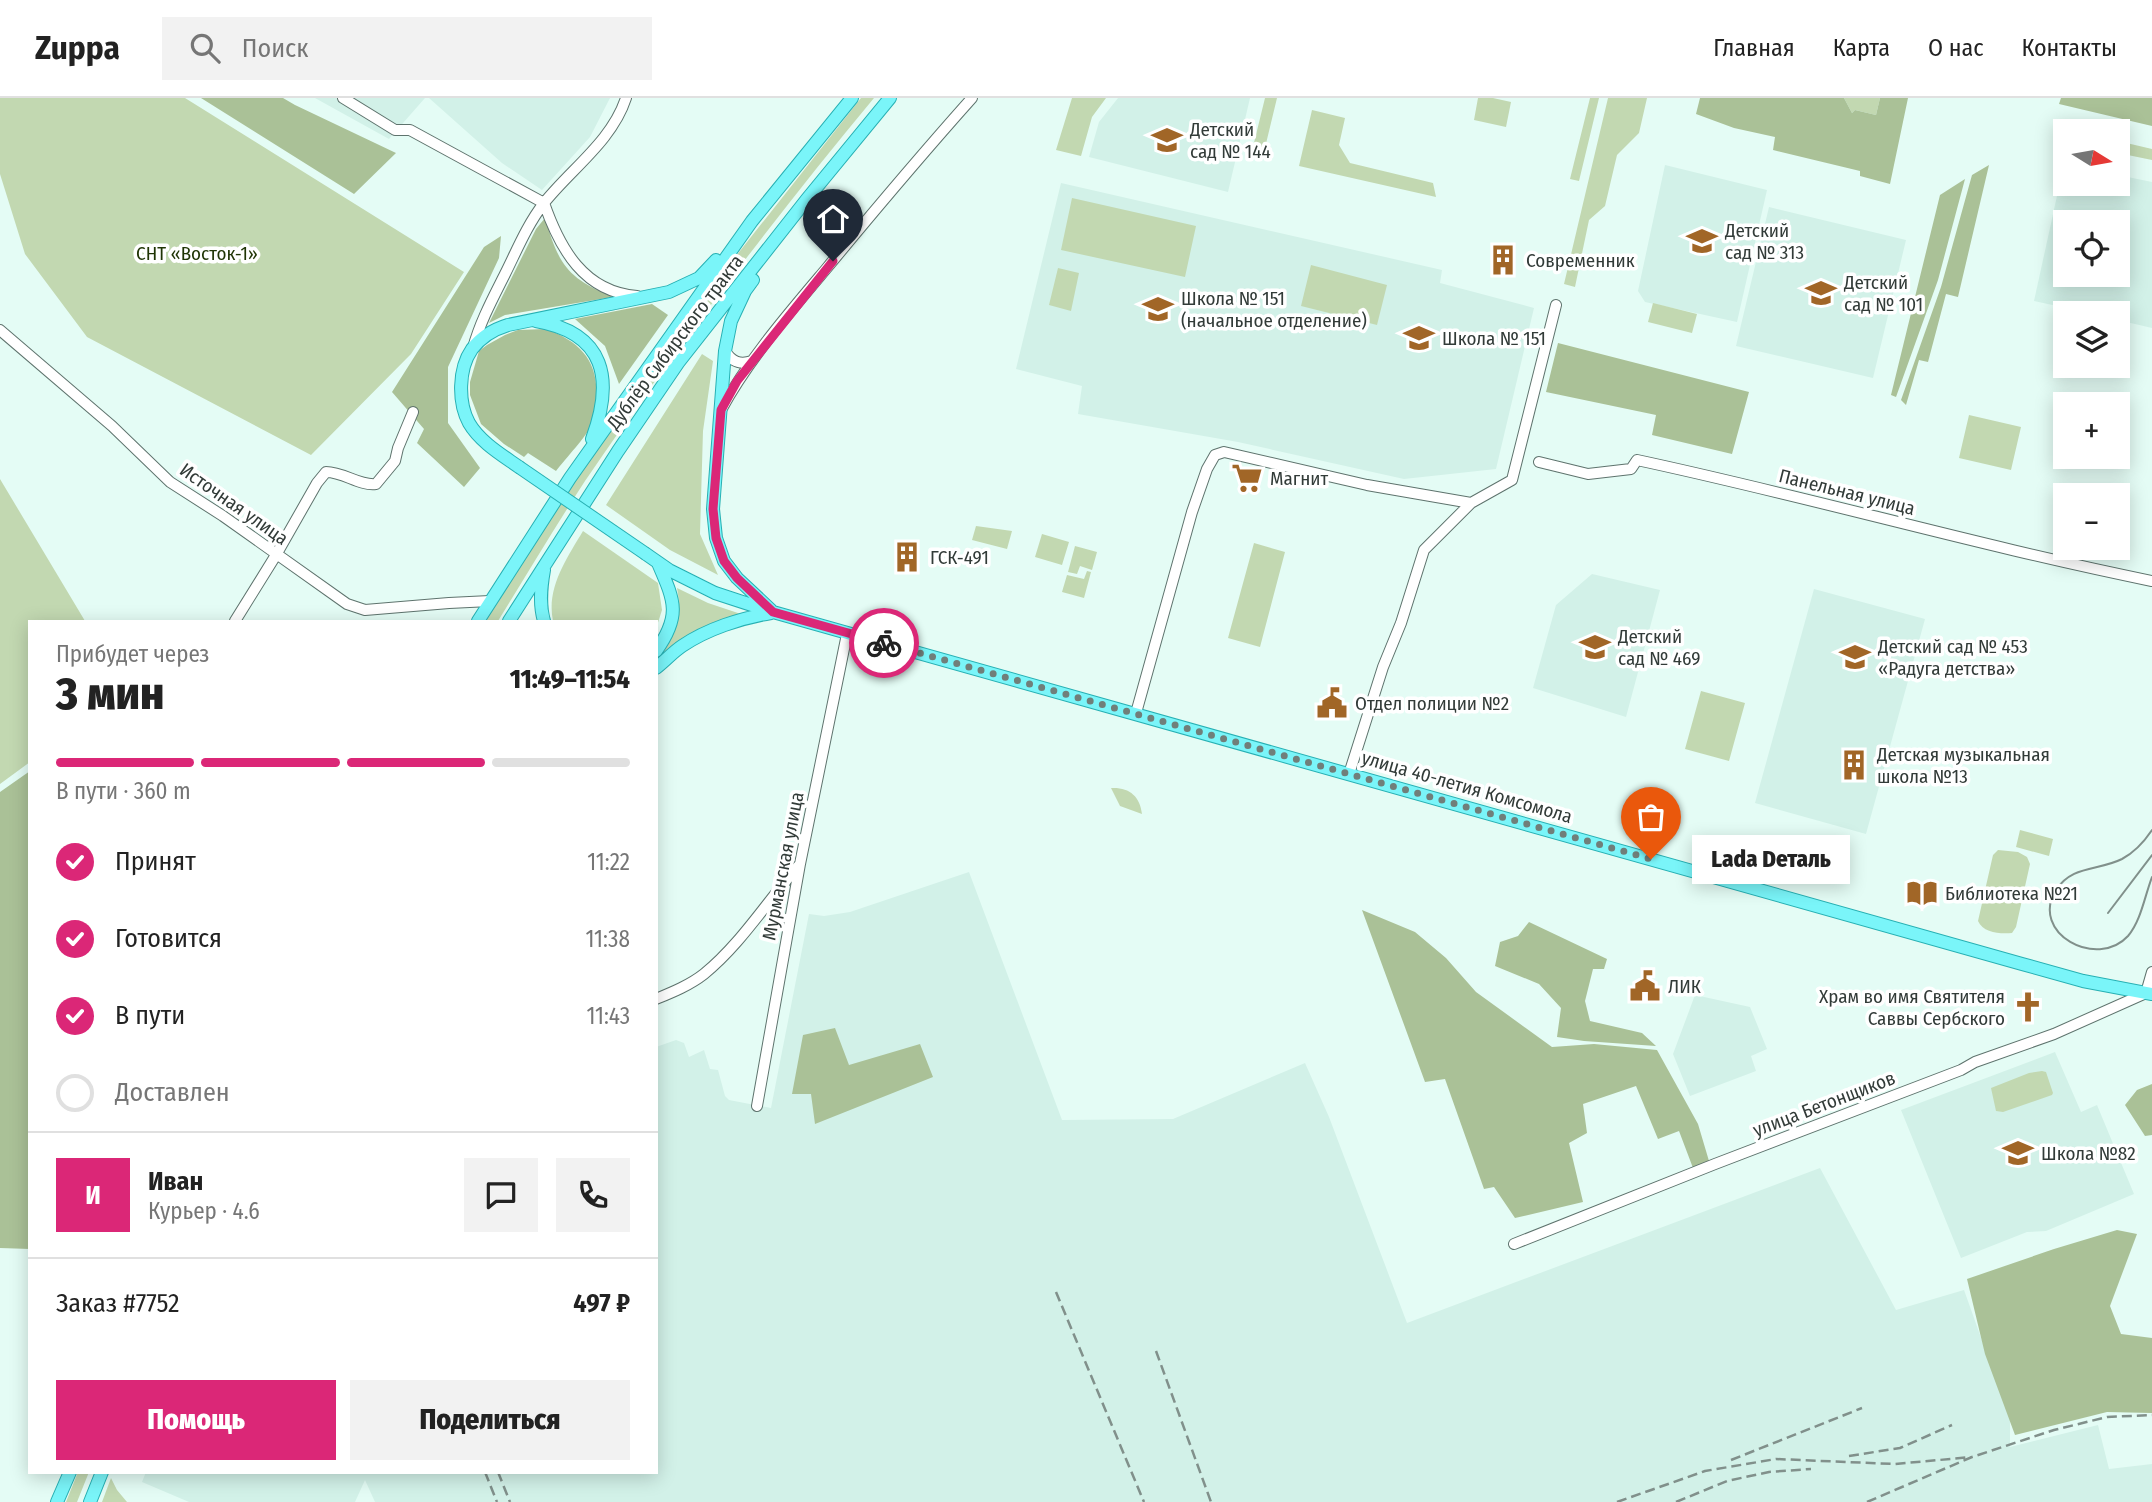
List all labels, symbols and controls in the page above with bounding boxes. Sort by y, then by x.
search box [162,17,652,80]
text: Zuppa [35,28,120,68]
icon: search [186,29,224,67]
text: Поиск [242,33,308,64]
text: Главная [1713,34,1795,62]
text: Карта [1833,34,1890,62]
text: О нас [1928,34,1983,62]
text: Контакты [2021,34,2117,62]
place label: Детский сад № 144 [1189,118,1271,163]
north arrow [2053,119,2130,196]
map controls [2053,119,2130,560]
school or university icon: Детский сад № 144 [1150,123,1184,157]
pin [803,189,863,261]
icon: home [814,200,852,238]
button: locate [2053,210,2130,287]
place label: Детский сад № 313 [1724,219,1804,264]
school or university icon: Детский сад № 313 [1685,224,1719,258]
park label: СНТ «Восток-1» [136,242,258,265]
building icon: Современник [1486,243,1520,277]
place label: Современник [1526,249,1635,272]
street label: Дублёр Сибирского тракта [601,250,748,435]
place label: Детский сад № 101 [1843,271,1923,316]
school or university icon: Детский сад № 101 [1804,276,1838,310]
place label: Школа № 151 (начальное отделение) [1181,287,1367,332]
school or university icon: Школа № 151 (начальное отделение) [1141,292,1175,326]
button: layers [2053,301,2130,378]
school or university icon: Школа № 151 [1402,321,1436,355]
place label: Школа № 151 [1442,327,1546,350]
button: + [2053,392,2130,469]
street label: Источная улица [175,458,293,550]
supermarket icon: Магнит [1230,461,1264,495]
street label: Панельная улица [1777,464,1917,520]
place label: Магнит [1270,467,1329,490]
button: − [2053,483,2130,560]
building icon: ГСК-491 [890,540,924,574]
place label: ГСК-491 [930,546,989,569]
courier [849,608,919,678]
icon: bike [865,624,903,662]
place label: Детский сад № 469 [1617,625,1700,670]
school or university icon: Детский сад № 469 [1578,630,1612,664]
place label: Детский сад № 453 «Радуга детства» [1877,635,2028,680]
text: Прибудет через [56,640,209,668]
school or university icon: Детский сад № 453 «Радуга детства» [1838,640,1872,674]
text: 11:49–11:54 [510,664,630,695]
text: 3 мин [56,666,164,721]
public building icon: Отдел полиции №2 [1315,686,1349,720]
place label: Отдел полиции №2 [1355,692,1509,715]
place label: Детская музыкальная школа №13 [1876,743,2050,788]
street label: улица 40-летия Комсомола [1359,746,1575,828]
building icon: Детская музыкальная школа №13 [1837,748,1871,782]
text: В пути · 360 m [56,777,191,805]
pin [1621,787,1681,859]
street label: Мурманская улица [757,790,809,942]
icon: bag [1632,798,1670,836]
callout: Lada Dеталь [1693,834,1851,884]
icon: check [56,843,94,881]
text: Lada Dеталь [1711,845,1831,873]
text: Принят [115,846,196,877]
text: 11:22 [587,848,630,876]
library icon: Библиотека №21 [1905,876,1939,910]
place label: Библиотека №21 [1945,882,2078,905]
icon: check [56,920,94,958]
text: Готовится [115,923,222,954]
text: 11:38 [585,925,630,953]
public building icon: ЛИК [1628,969,1662,1003]
place label: ЛИК [1668,975,1701,998]
place label: Храм во имя Святителя Саввы Сербского [1819,985,2005,1030]
church icon: Храм во имя Святителя Саввы Сербского [2011,990,2045,1024]
icon: check [56,997,94,1035]
text: В пути [115,1000,185,1031]
text: 11:43 [586,1002,630,1030]
street label: улица Бетонщиков [1750,1066,1898,1142]
text: Доставлен [115,1077,230,1108]
school or university icon: Школа №82 [2001,1136,2035,1170]
place label: Школа №82 [2041,1142,2136,1165]
button: chat [464,1158,538,1232]
button: phone [556,1158,630,1232]
text: Иван [148,1166,203,1197]
text: И [85,1180,101,1211]
text: Курьер · 4.6 [148,1197,260,1225]
text: Заказ #7752 [56,1288,180,1319]
text: 497 ₽ [573,1288,630,1319]
button: Помощь [56,1380,336,1460]
button: Поделиться [350,1380,630,1460]

